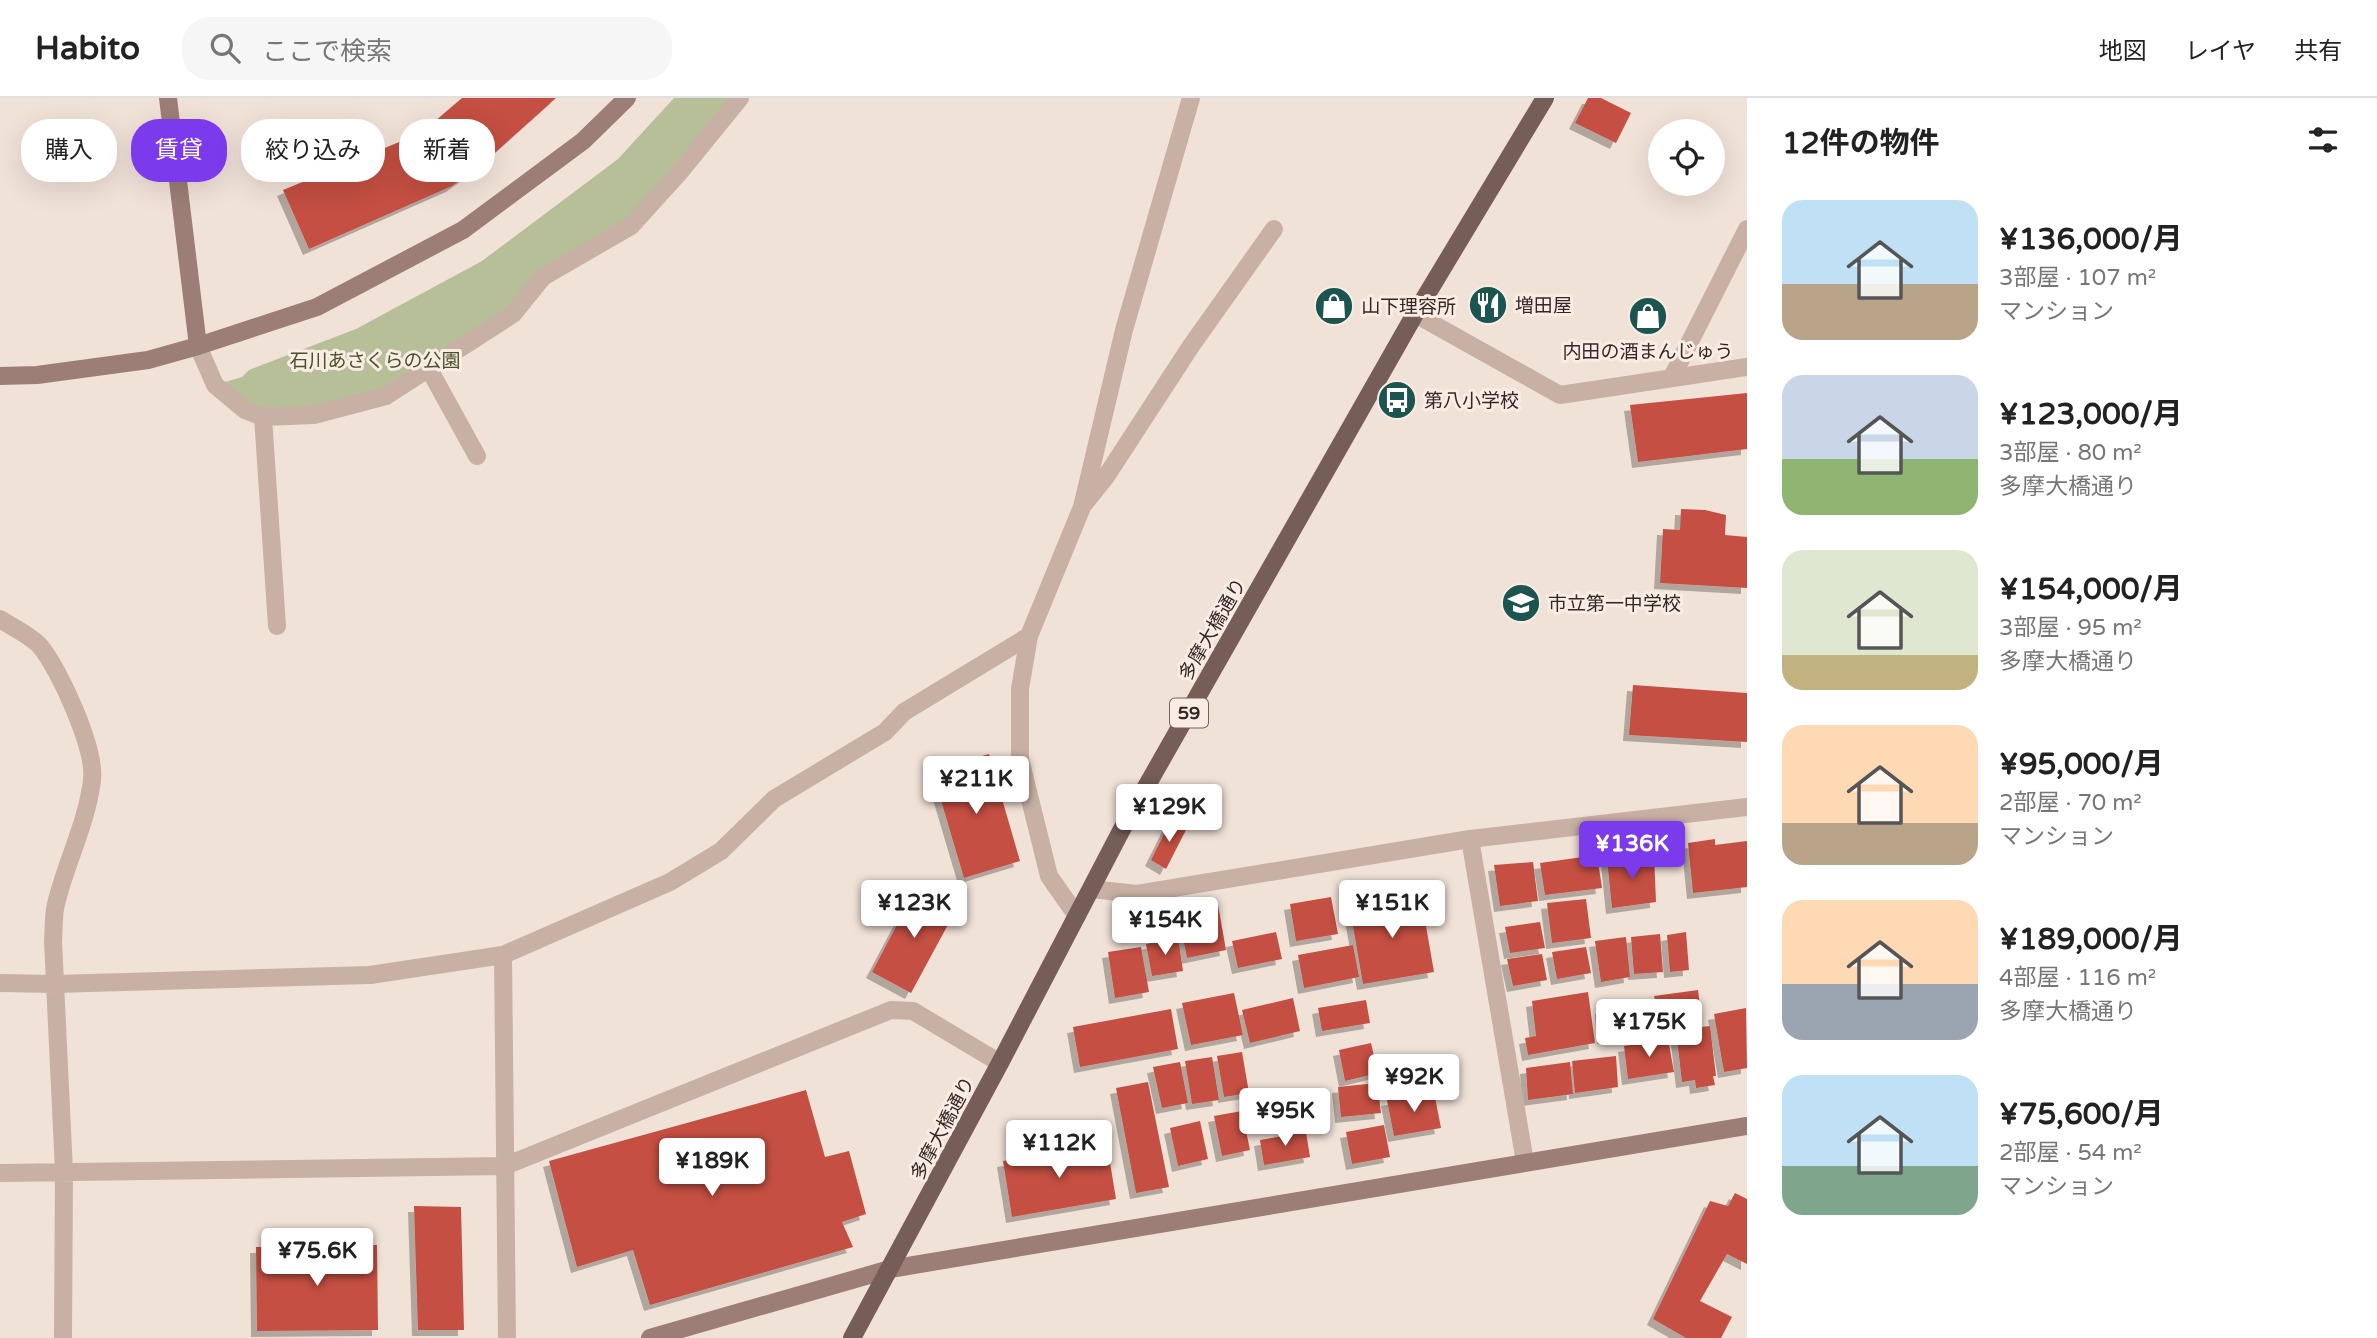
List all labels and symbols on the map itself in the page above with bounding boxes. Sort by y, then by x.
restaurant icon: 増田屋 [1467,284,1509,326]
shop icon: 山下理容所 [1313,285,1355,327]
place label: 増田屋 [1515,295,1572,317]
shop icon: 内田の酒まんじゅう [1627,295,1669,337]
place label: 山下理容所 [1361,296,1456,318]
place label: 内田の酒まんじゅう [1562,341,1734,363]
park label: 石川あさくらの公園 [289,350,461,372]
bus stop icon: 第八小学校 [1376,379,1418,421]
place label: 第八小学校 [1424,390,1519,412]
street label: 多摩大橋通り [1175,575,1251,684]
school or university icon: 市立第一中学校 [1500,582,1542,624]
place label: 市立第一中学校 [1548,593,1681,615]
road number: 59 [1170,698,1208,728]
pin: ¥211K [927,756,1025,816]
pin: ¥129K [1120,784,1218,844]
pin: ¥136K [1583,822,1681,881]
pin: ¥123K [865,880,963,940]
pin: ¥151K [1343,880,1441,940]
pin: ¥154K [1116,898,1214,957]
pin: ¥175K [1600,1000,1698,1059]
pin: ¥92K [1373,1054,1455,1114]
street label: 多摩大橋通り [906,1073,979,1184]
pin: ¥95K [1244,1088,1326,1148]
pin: ¥112K [1010,1121,1108,1180]
pin: ¥189K [663,1138,761,1198]
pin: ¥75.6K [260,1228,374,1288]

